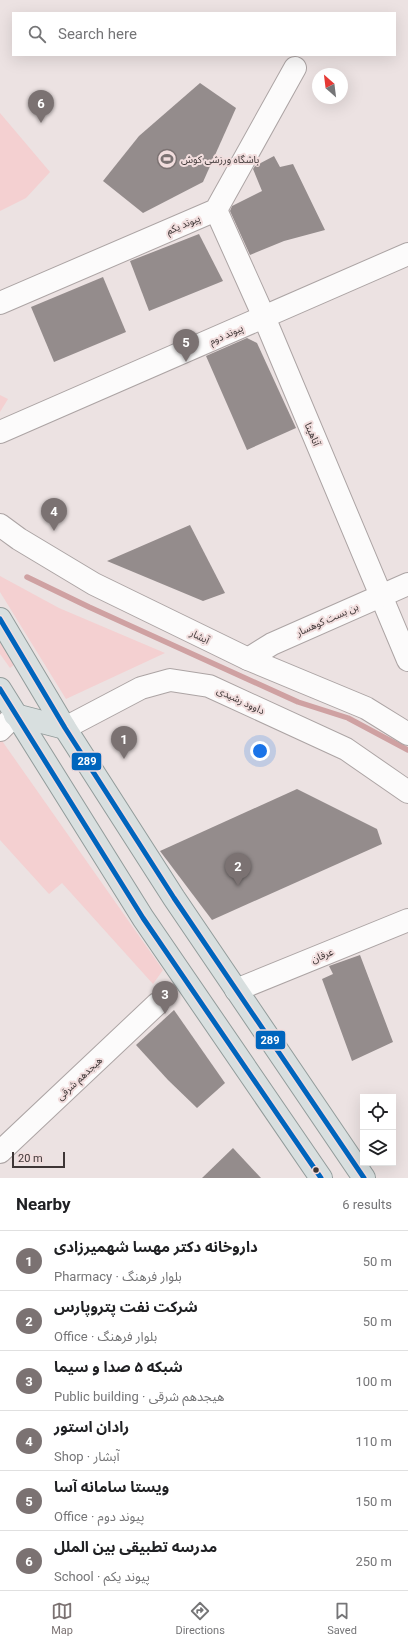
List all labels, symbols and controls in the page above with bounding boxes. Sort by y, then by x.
search box [12,12,396,56]
icon: search [26,23,48,45]
text: Search here [58,25,137,43]
north arrow [312,68,348,104]
pin: 6 [28,90,54,123]
sports icon: باشگاه ورزشی کوش [156,148,178,170]
place label: باشگاه ورزشی کوش [181,154,259,166]
street label: پیوند یکم [165,212,203,238]
street label: پیوند دوم [208,322,246,350]
pin: 5 [173,329,199,362]
street label: آناهیتا [303,421,323,448]
pin: 4 [41,498,67,531]
street label: بن بست کوهسار [294,601,361,639]
street label: آبشار [187,627,212,647]
street label: داوود رشیدی [215,685,267,717]
pin: 1 [111,726,137,759]
your location [250,741,270,761]
line badge: 289 [71,752,102,771]
text: 289 [78,755,96,768]
pin: 2 [225,853,251,886]
street label: عرفان [310,946,335,966]
pin: 3 [152,981,178,1014]
line badge: 289 [255,1030,286,1050]
text: 289 [261,1034,279,1047]
street label: هیجدهم شرقی [54,1054,106,1104]
map controls [360,1094,396,1166]
button: locate [360,1094,396,1130]
button: layers [360,1130,396,1166]
scale bar [12,1150,65,1169]
text: 20 m [18,1152,43,1165]
unlabelled marker [311,1165,321,1175]
text: Nearby [16,1194,71,1214]
text: 6 results [342,1197,392,1212]
text: داروخانه دکتر مهسا شهمیرزادی [54,1238,258,1256]
text: 1 [25,1254,33,1269]
text: 50 m [363,1254,392,1269]
text: Pharmacy · بلوار فرهنگ [54,1269,182,1284]
text: شرکت نفت پتروپارس [54,1298,198,1316]
text: 2 [25,1314,33,1329]
text: 50 m [363,1314,392,1329]
text: Office · بلوار فرهنگ [54,1329,157,1344]
text: شبکه ۵ صدا و سیما [54,1358,183,1376]
text: 3 [25,1374,33,1389]
text: 100 m [355,1374,392,1389]
text: Public building · هیجدهم شرقی [54,1389,224,1404]
text: رادان استور [54,1418,129,1436]
text: 4 [25,1434,33,1449]
text: 110 m [355,1434,392,1449]
text: Shop · آبشار [54,1449,120,1464]
text: ویستا سامانه آسا [54,1478,169,1496]
text: 5 [25,1494,33,1509]
text: 150 m [355,1494,392,1509]
text: Office · پیوند دوم [54,1509,144,1524]
text: مدرسه تطبیقی بین الملل [54,1538,217,1556]
text: 6 [25,1554,33,1569]
text: 250 m [355,1554,392,1569]
text: School · پیوند یکم [54,1569,150,1584]
tab: Map [51,1600,73,1637]
tab: Directions [175,1600,225,1637]
tab: Saved [327,1600,357,1637]

